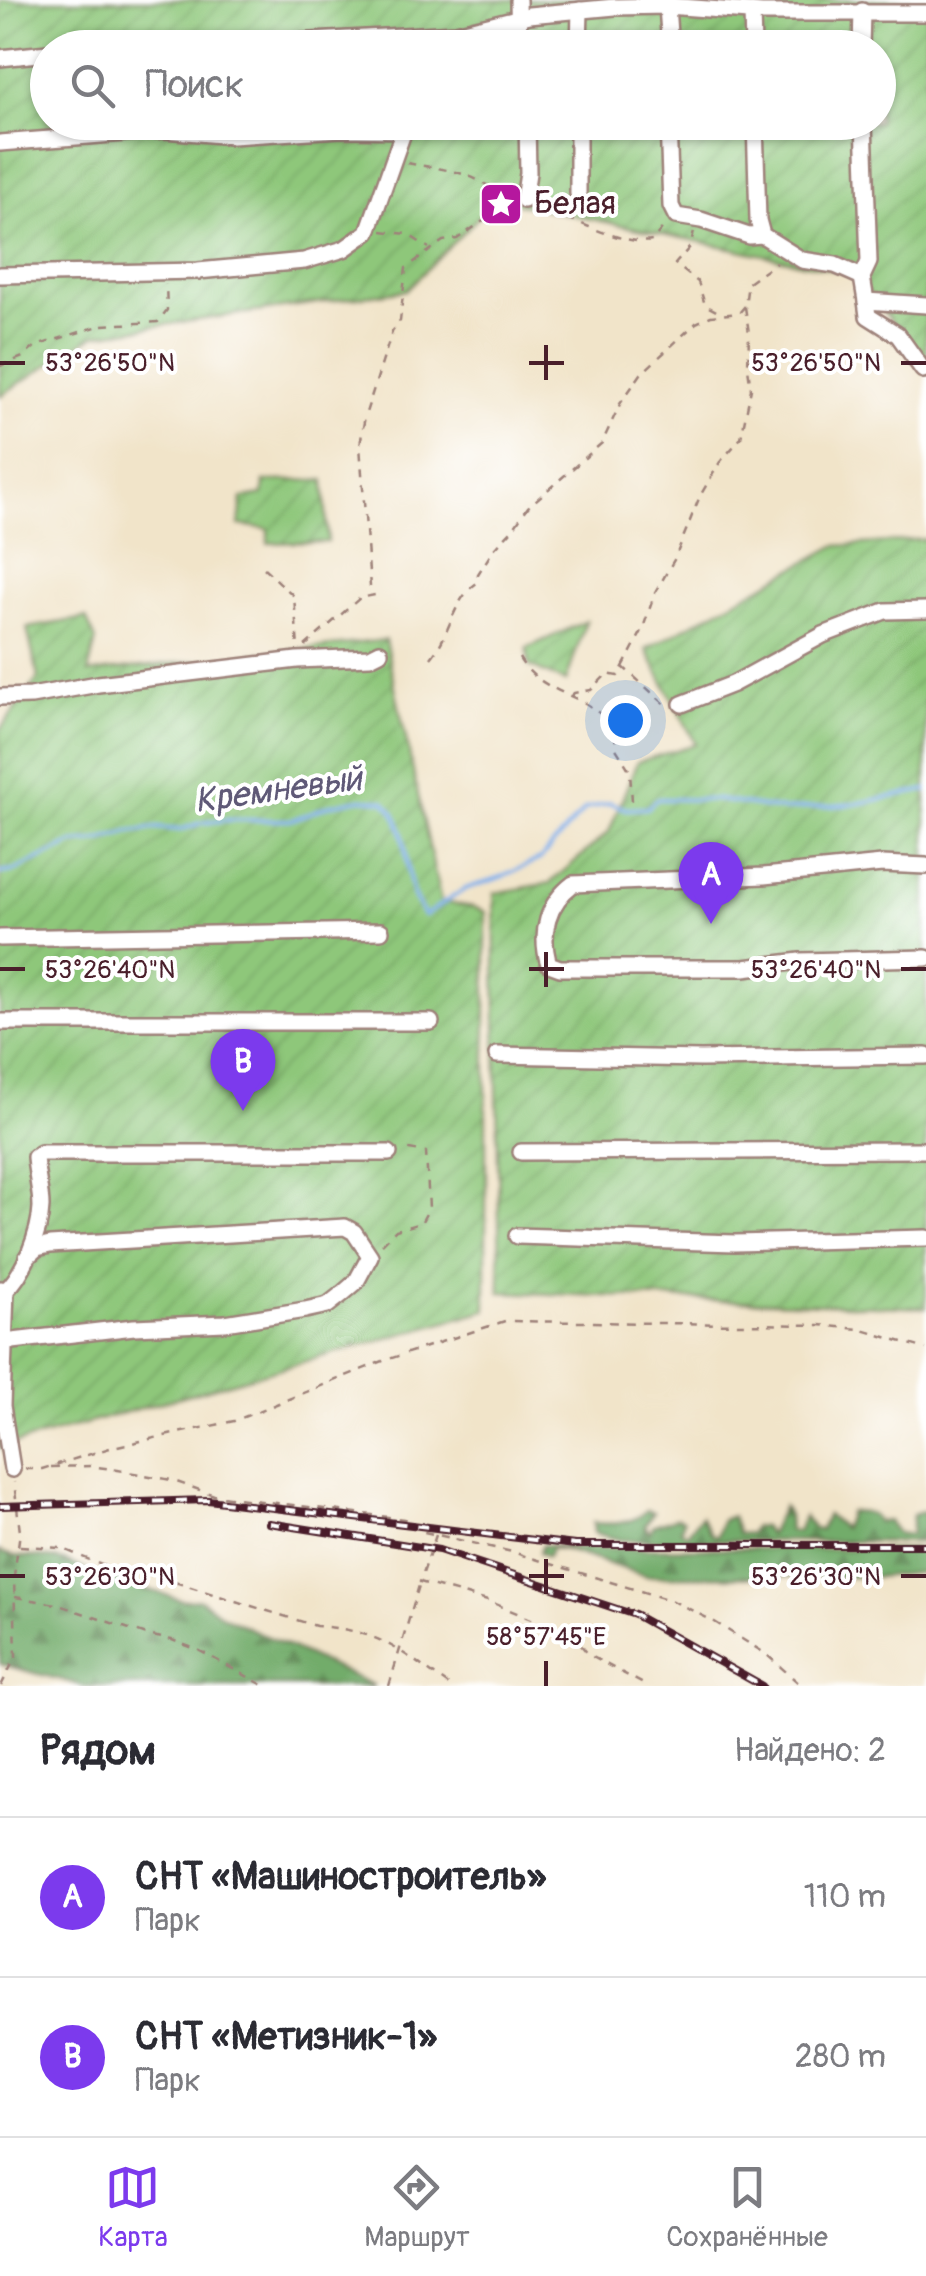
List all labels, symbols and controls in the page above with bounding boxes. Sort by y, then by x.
search box [30,30,896,140]
icon: search [65,58,120,113]
text: Поиск [145,61,244,109]
place icon: Белая [478,181,524,227]
place label: Белая [534,184,616,224]
text: 53°26'50"N [45,348,175,379]
text: 53°26'50"N [751,348,881,379]
your location [600,695,651,746]
water label: Кремневый [192,756,368,823]
pin: A [678,842,744,924]
text: 53°26'40"N [45,955,175,986]
text: 53°26'40"N [751,955,881,986]
pin: B [210,1028,276,1111]
text: 53°26'30"N [45,1562,175,1593]
text: 53°26'30"N [751,1562,881,1593]
text: 58°57'45"E [486,1622,606,1653]
text: Рядом [40,1725,156,1777]
text: Найдено: 2 [734,1731,886,1771]
text: СНТ «Машиностроитель» [135,1853,546,1901]
text: A [62,1877,83,1917]
text: 110 m [804,1877,886,1917]
text: Парк [135,1901,201,1941]
text: СНТ «Метизник-1» [135,2013,437,2061]
text: B [63,2037,82,2077]
text: 280 m [795,2037,886,2077]
text: Парк [135,2061,201,2101]
tab: Карта [98,2160,168,2255]
tab: Маршрут [364,2160,470,2255]
tab: Сохранённые [666,2160,828,2255]

